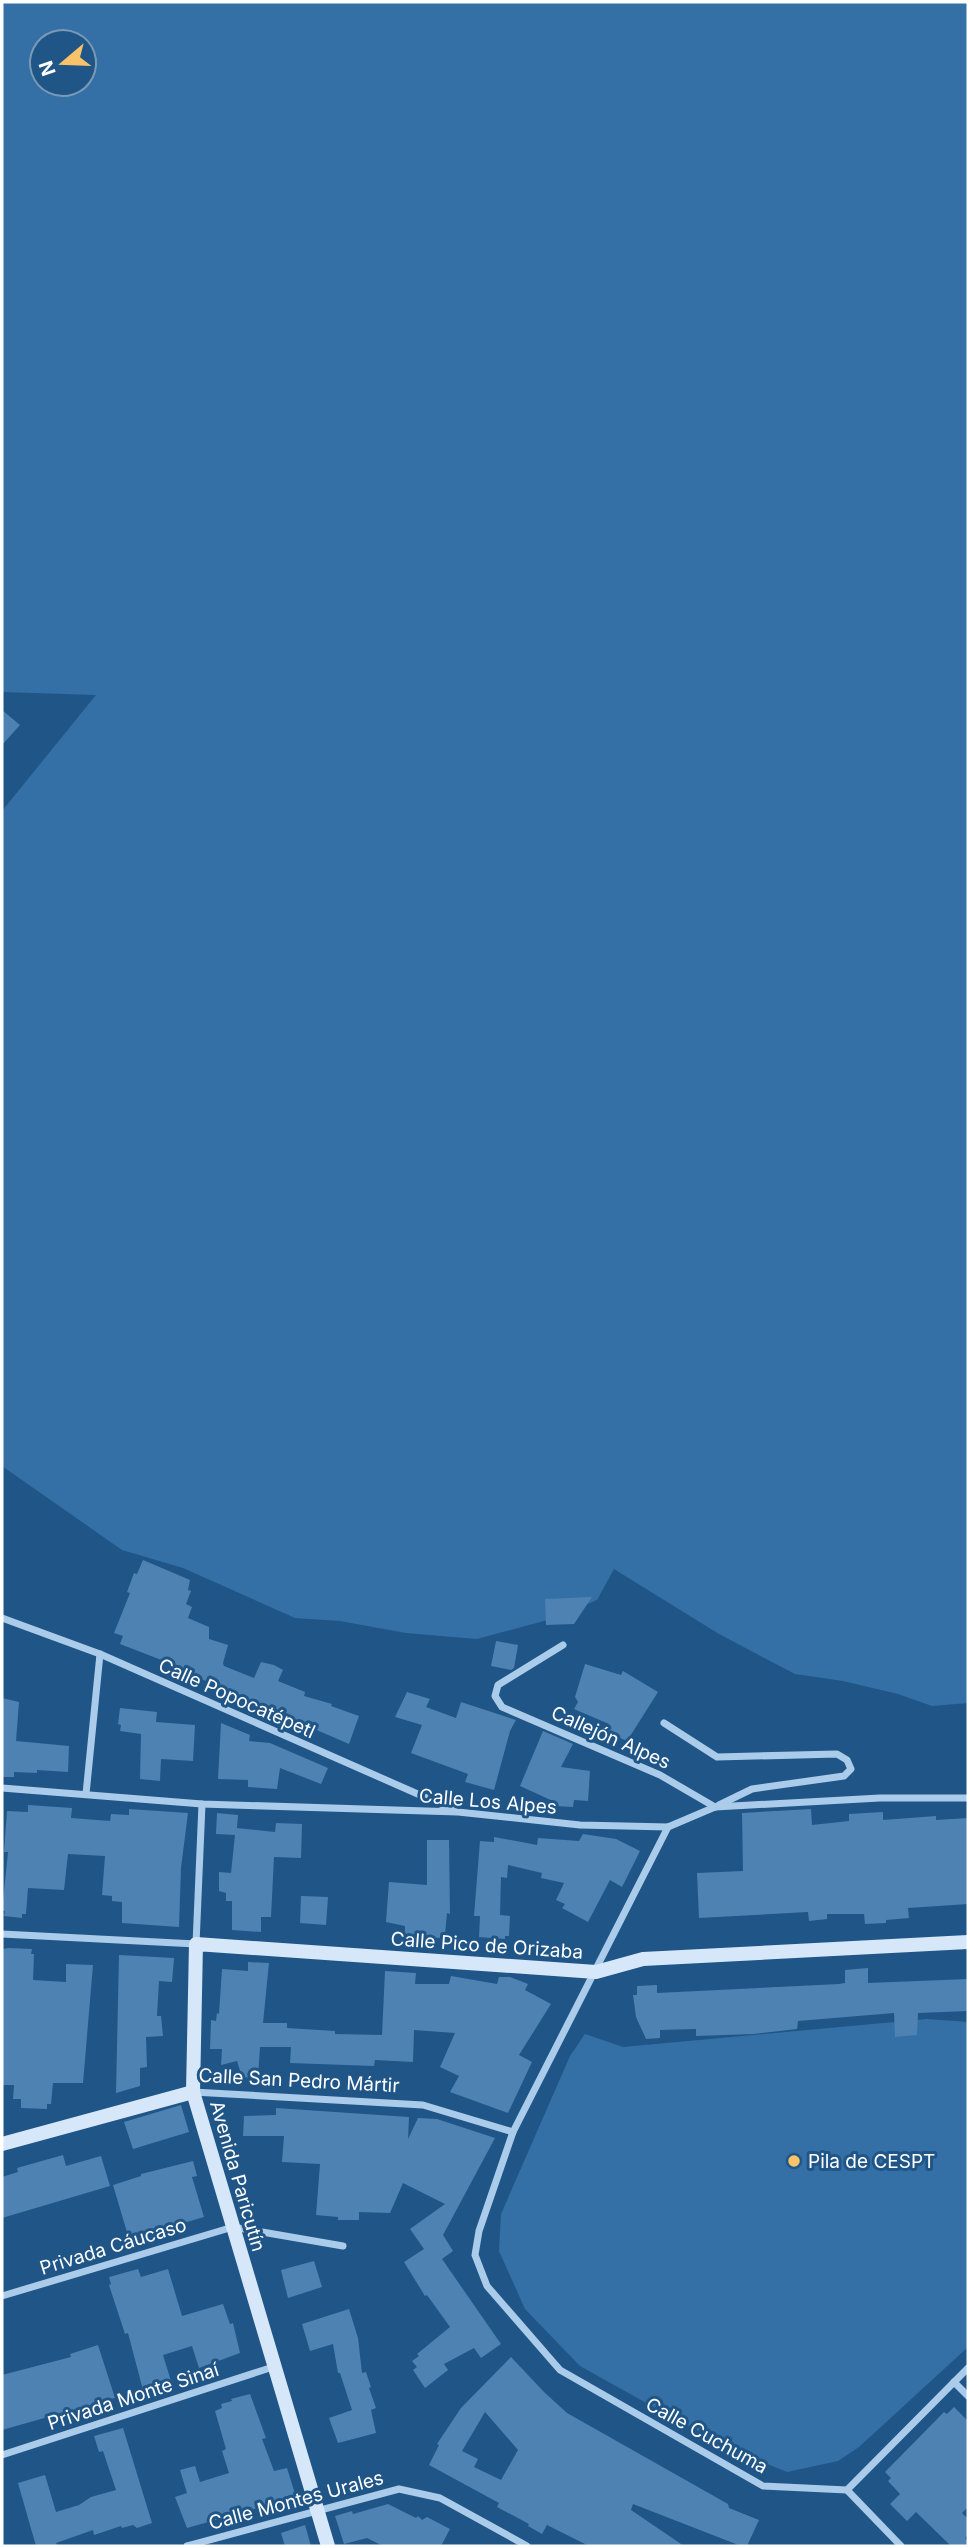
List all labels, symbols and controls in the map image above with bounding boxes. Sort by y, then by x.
north arrow [28,28,98,98]
text: N [34,58,61,79]
street label: Calle Popocatépetl [155,1654,319,1743]
street label: Callejón Alpes [548,1701,674,1774]
street label: Calle Los Alpes [418,1784,558,1819]
street label: Calle Pico de Orizaba [390,1927,584,1964]
street label: Calle San Pedro Mártir [198,2064,400,2097]
street label: Avenida Paricutín [205,2098,270,2254]
place label: Pila de CESPT [808,2150,935,2173]
marker: Pila de CESPT [786,2153,802,2169]
street label: Privada Cáucaso [37,2213,189,2280]
street label: Privada Monte Sinaí [45,2358,222,2435]
street label: Calle Cuchuma [642,2392,772,2478]
street label: Calle Montes Urales [206,2466,386,2535]

